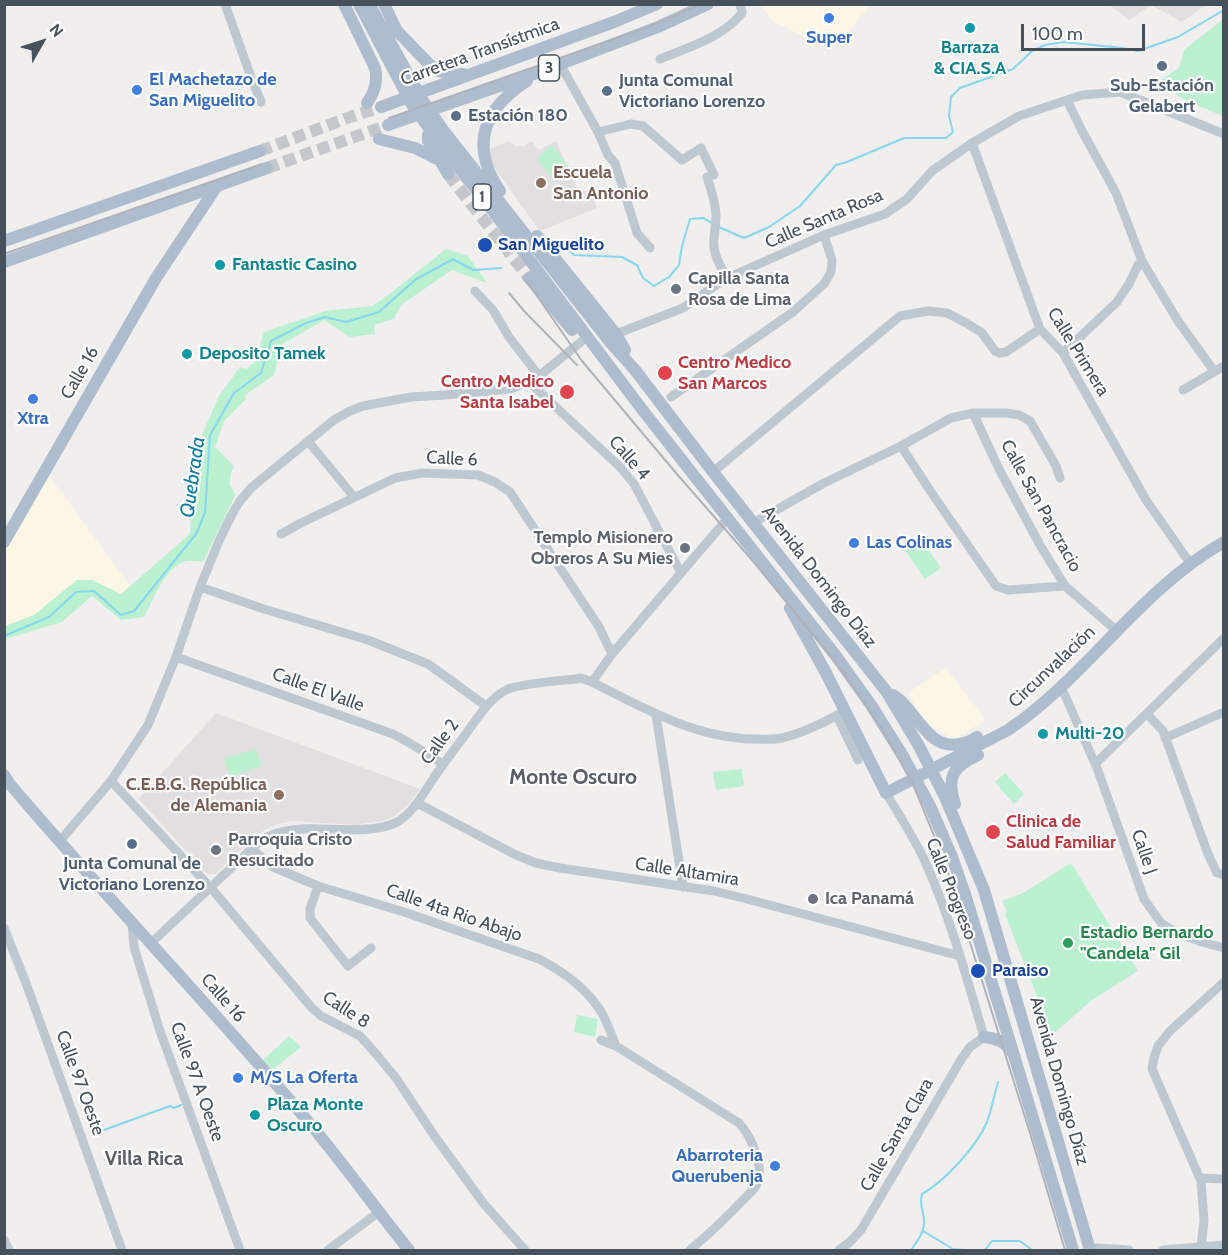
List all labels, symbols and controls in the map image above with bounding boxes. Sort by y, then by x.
marker: Super [822,11,836,25]
north arrow [12,12,72,72]
scale bar [1024,12,1148,50]
street label: Carretera Transístmica [398,13,562,91]
text: N [45,20,67,41]
marker: Barraza & CIA.S.A [963,21,977,35]
text: 100 m [1032,23,1083,45]
place label: Super [806,27,852,49]
place label: Barraza & CIA.S.A [934,37,1006,80]
road number: 3 [538,55,560,81]
marker: Sub-Estación Gelabert [1155,59,1169,73]
place label: El Machetazo de San Miguelito [149,69,277,112]
place label: Junta Comunal Victoriano Lorenzo [619,70,765,112]
place label: Sub-Estación Gelabert [1110,75,1214,118]
marker: El Machetazo de San Miguelito [130,83,144,97]
marker: Junta Comunal Victoriano Lorenzo [600,84,614,98]
place label: Estación 180 [468,105,568,127]
marker: Estación 180 [449,109,463,123]
place label: Escuela San Antonio [553,162,648,204]
marker: Escuela San Antonio [534,176,548,190]
road number: 1 [473,184,491,210]
street label: Calle Santa Rosa [762,184,886,254]
place label: San Miguelito [498,234,604,256]
marker: San Miguelito [476,236,494,254]
place label: Fantastic Casino [232,254,357,276]
marker: Fantastic Casino [213,258,227,272]
place label: Capilla Santa Rosa de Lima [688,268,791,310]
marker: Capilla Santa Rosa de Lima [669,282,683,296]
street label: Calle Primera [1042,304,1114,400]
street label: Calle 16 [56,343,104,403]
place label: Deposito Tamek [199,343,326,365]
marker: Deposito Tamek [180,347,194,361]
place label: Centro Medico San Marcos [678,352,791,394]
marker: Centro Medico San Marcos [656,364,674,382]
place label: Centro Medico Santa Isabel [441,371,554,413]
marker: Centro Medico Santa Isabel [558,383,576,401]
marker: Xtra [26,392,40,406]
place label: Xtra [17,408,49,430]
street label: Calle 4 [604,431,654,485]
water label: Quebrada [175,435,211,519]
street label: Calle San Pancracio [996,436,1086,576]
street label: Calle 6 [426,447,478,471]
street label: Avenida Domingo Díaz [757,502,881,652]
place label: Templo Misionero Obreros A Su Mies [531,527,673,570]
place label: Las Colinas [866,532,952,554]
marker: Las Colinas [847,536,861,550]
marker: Templo Misionero Obreros A Su Mies [678,541,692,555]
street label: Circunvalación [1004,621,1100,713]
street label: Calle El Valle [269,663,367,717]
street label: Calle 2 [416,715,464,769]
place label: Multi-20 [1055,723,1124,745]
marker: Multi-20 [1036,727,1050,741]
district label: Monte Oscuro [509,765,637,791]
place label: C.E.B.G. República de Alemania [126,774,267,816]
marker: C.E.B.G. República de Alemania [272,788,286,802]
place label: Clinica de Salud Familiar [1006,811,1116,854]
marker: Clinica de Salud Familiar [984,823,1002,841]
street label: Calle J [1126,827,1162,877]
place label: Parroquia Cristo Resucitado [228,829,352,872]
street label: Calle Progreso [921,835,981,943]
marker: Junta Comunal de Victoriano Lorenzo [125,837,139,851]
marker: Parroquia Cristo Resucitado [209,843,223,857]
place label: Junta Comunal de Victoriano Lorenzo [59,853,205,896]
street label: Calle Altamira [633,853,741,891]
street label: Calle 4ta Rio Abajo [383,880,525,946]
place label: Ica Panamá [825,888,914,910]
marker: Ica Panamá [806,892,820,906]
place label: Estadio Bernardo "Candela" Gil [1080,922,1214,964]
marker: Estadio Bernardo "Candela" Gil [1061,936,1075,950]
place label: Paraiso [992,960,1048,982]
marker: Paraiso [969,962,987,980]
street label: Calle 16 [196,969,250,1027]
street label: Calle 8 [318,987,374,1033]
street label: Avenida Domingo Díaz [1025,994,1093,1168]
street label: Calle 97 A Oeste [165,1019,229,1145]
street label: Calle 97 Oeste [51,1027,109,1139]
place label: M/S La Oferta [250,1067,358,1089]
marker: M/S La Oferta [231,1071,245,1085]
street label: Calle Santa Clara [856,1074,938,1196]
place label: Plaza Monte Oscuro [267,1094,363,1136]
marker: Plaza Monte Oscuro [248,1108,262,1122]
place label: Abarroteria Querubenja [672,1145,763,1188]
district label: Villa Rica [105,1147,183,1171]
marker: Abarroteria Querubenja [768,1159,782,1173]

